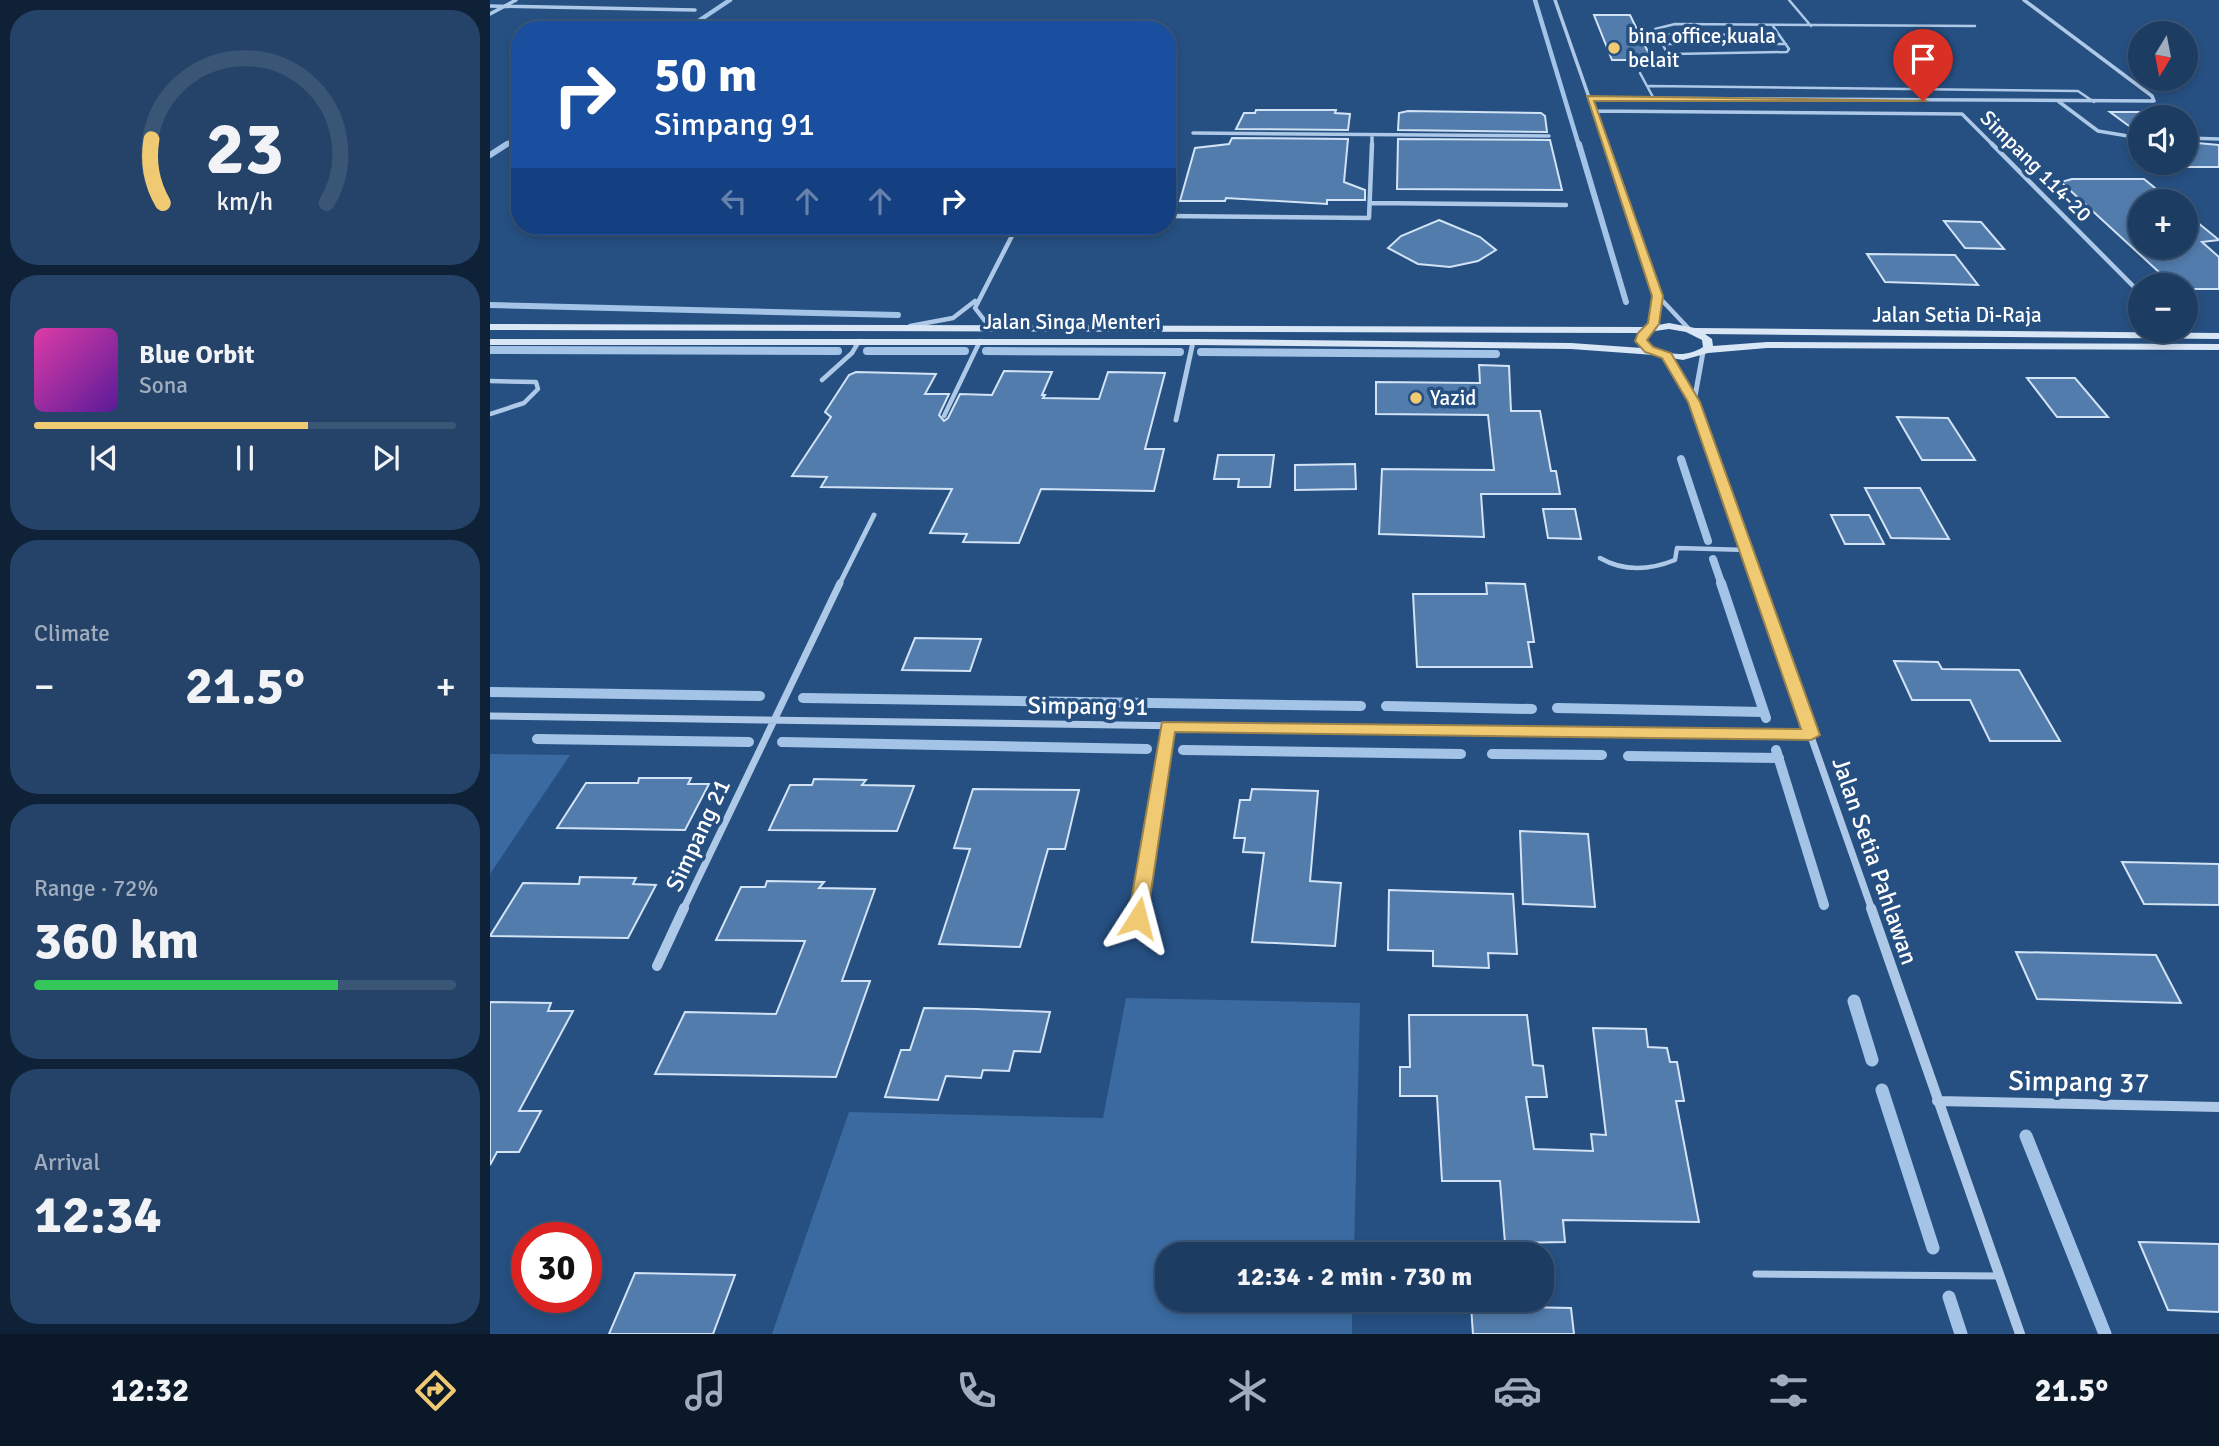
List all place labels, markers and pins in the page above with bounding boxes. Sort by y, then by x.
place label: bina office,kuala belait [1628,23,1776,73]
pin [1893,29,1953,101]
marker: bina office,kuala belait [1606,40,1622,56]
place label: Yazid [1430,385,1476,411]
marker: Yazid [1408,390,1424,406]

